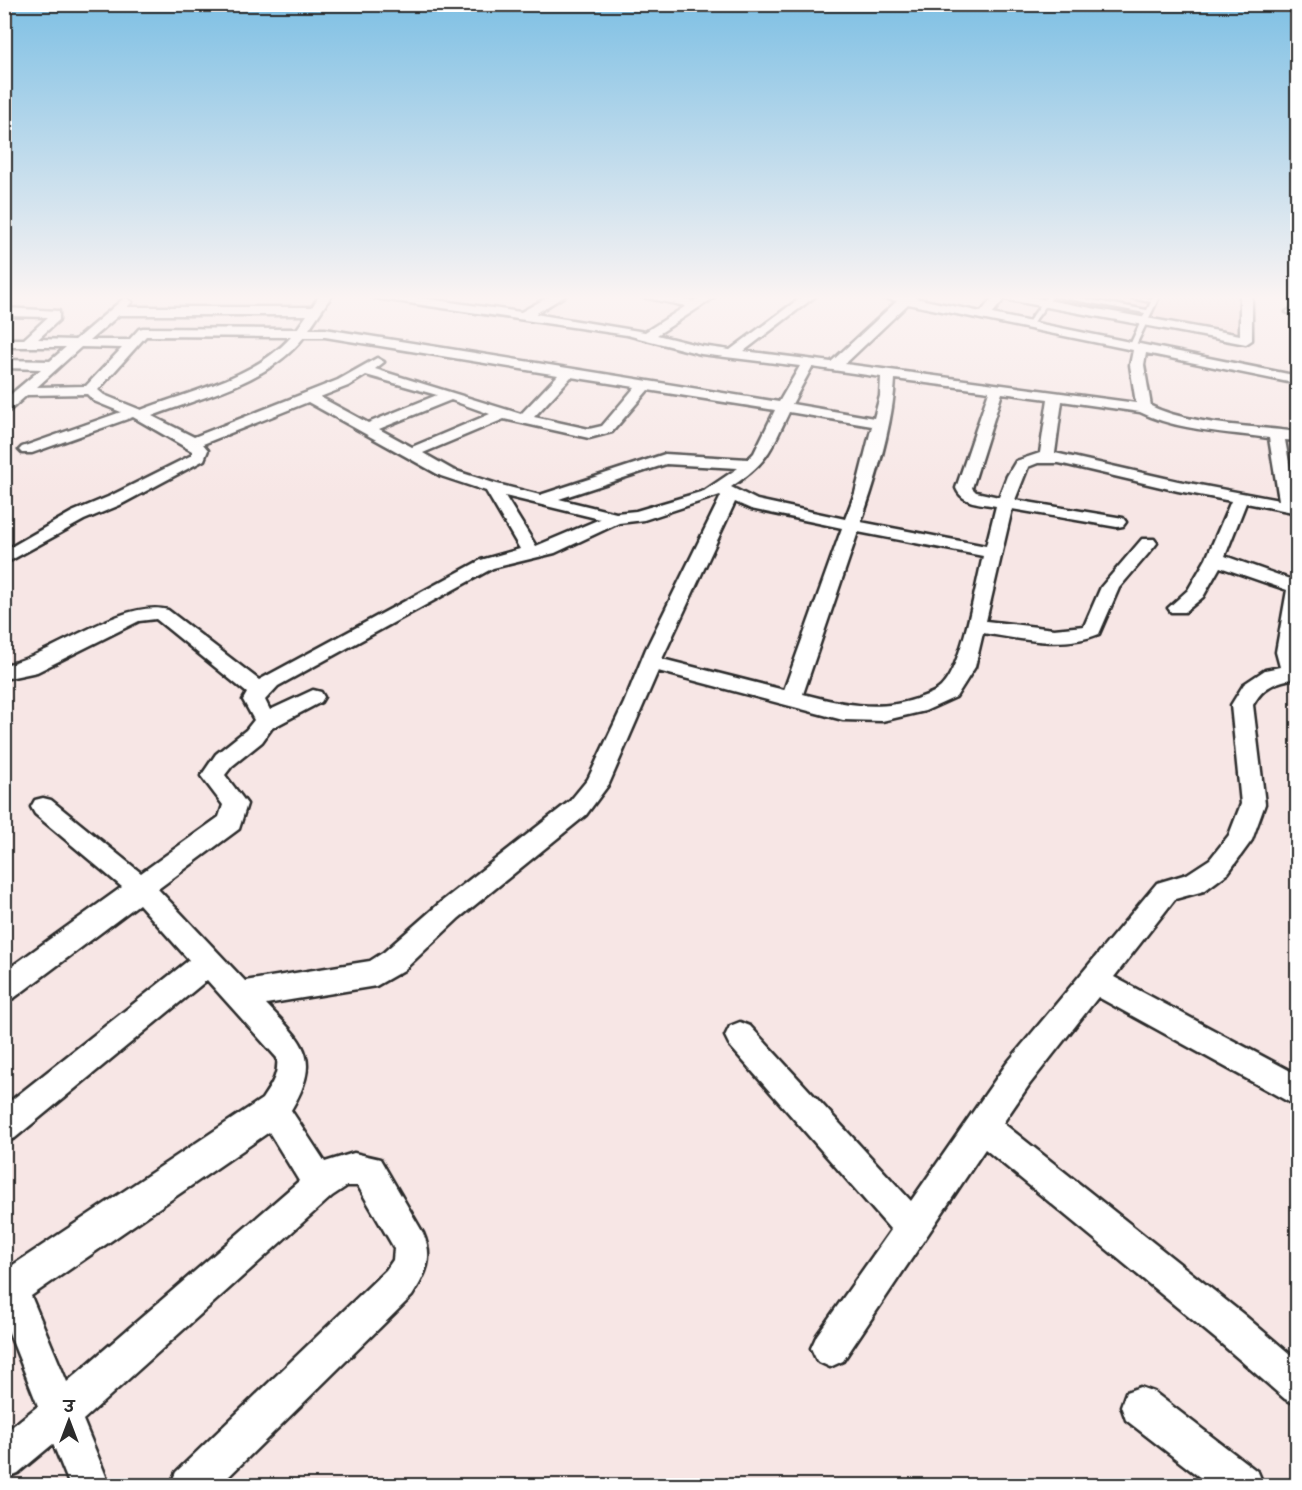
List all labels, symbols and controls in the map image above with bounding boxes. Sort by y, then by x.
north arrow [39,1391,99,1451]
text: उ [62,1396,76,1418]

